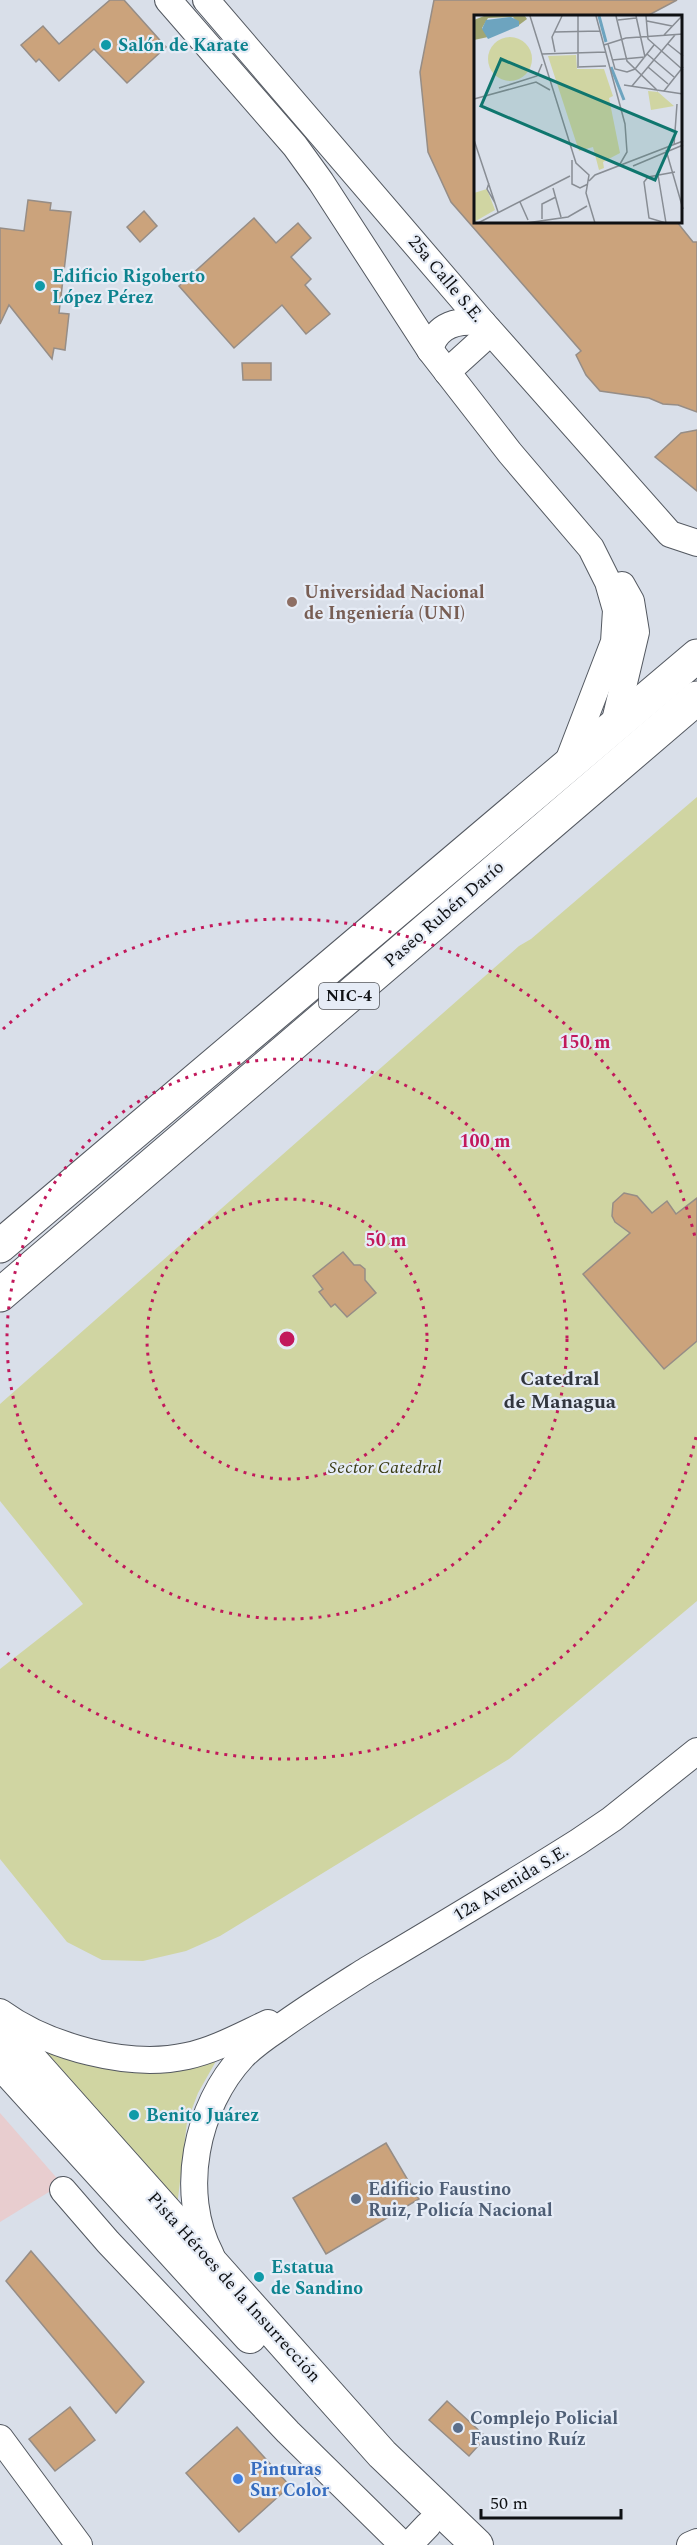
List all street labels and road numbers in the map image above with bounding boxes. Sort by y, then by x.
street label: 25a Calle S.E. [401,229,491,329]
street label: Paseo Rubén Darío [378,854,510,974]
road number: NIC-4 [319,983,379,1009]
street label: 12a Avenida S.E. [448,1838,574,1928]
street label: Pista Héroes de la Insurrección [141,2185,327,2389]

